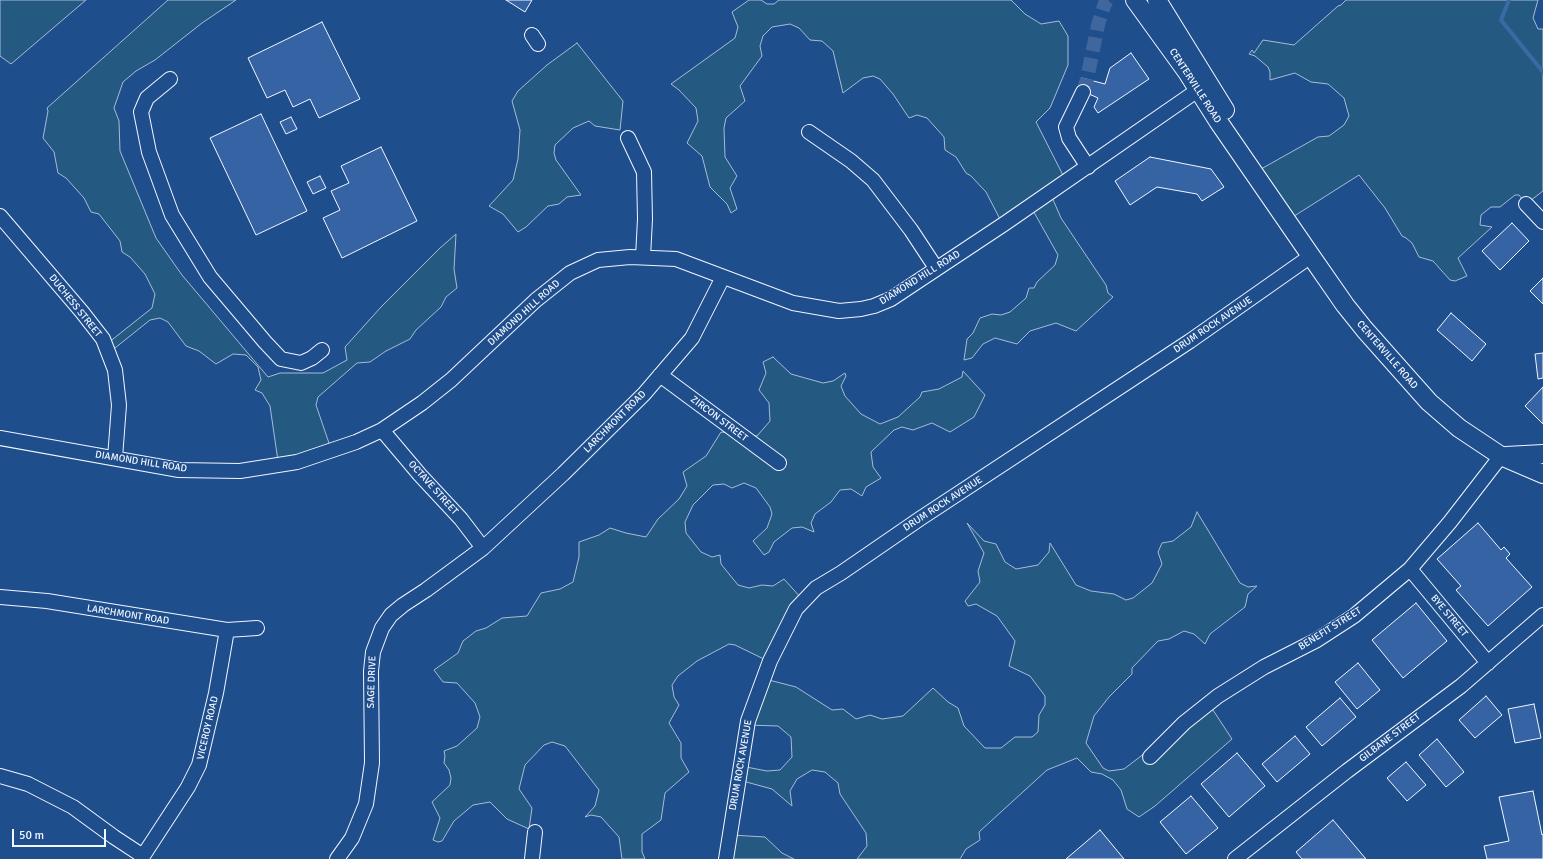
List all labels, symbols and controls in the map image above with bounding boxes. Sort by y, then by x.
street label: CENTERVILLE ROAD [1166,46,1224,126]
street label: DIAMOND HILL ROAD [878,248,962,308]
street label: DUCHESS STREET [46,272,104,340]
street label: DIAMOND HILL ROAD [486,278,562,348]
street label: DRUM ROCK AVENUE [1171,294,1255,356]
street label: CENTERVILLE ROAD [1354,318,1420,392]
street label: LARCHMONT ROAD [581,388,649,456]
street label: ZIRCON STREET [688,394,750,444]
street label: DIAMOND HILL ROAD [94,449,188,475]
street label: OCTAVE STREET [406,459,460,517]
street label: DRUM ROCK AVENUE [901,474,985,534]
street label: BYE STREET [1428,593,1470,639]
street label: LARCHMONT ROAD [86,603,170,627]
street label: BENEFIT STREET [1296,605,1364,653]
street label: SAGE DRIVE [365,655,379,709]
street label: VICEROY ROAD [195,695,221,761]
street label: GILBANE STREET [1357,711,1423,765]
street label: DRUM ROCK AVENUE [727,719,755,811]
scale bar [14,821,108,847]
text: 50 m [19,828,44,843]

